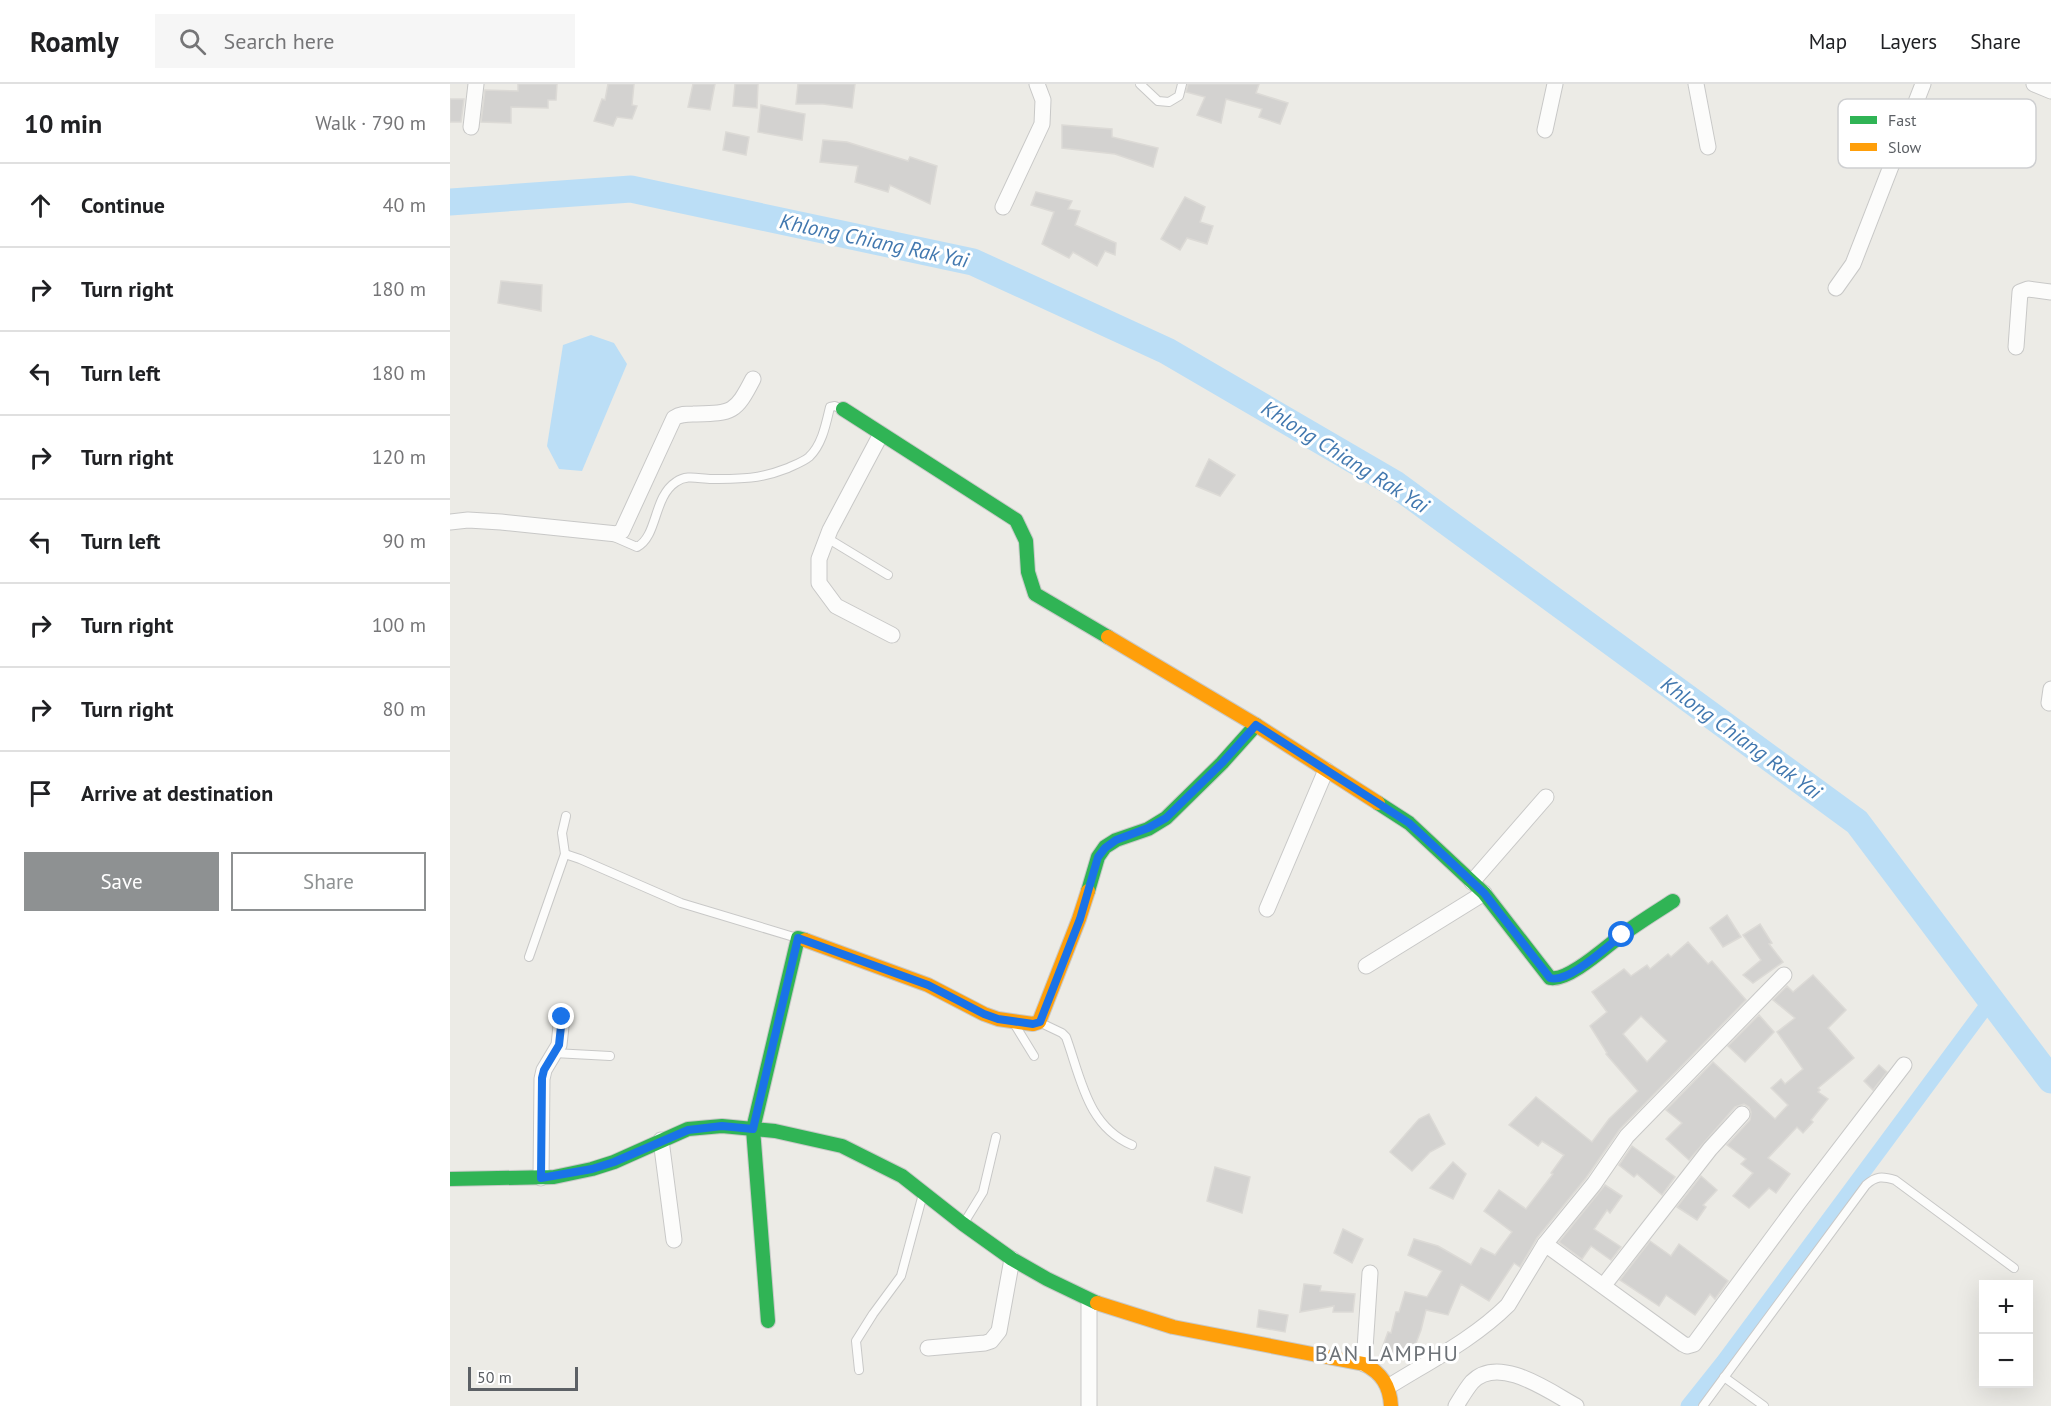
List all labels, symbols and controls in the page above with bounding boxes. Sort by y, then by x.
search box [155,14,575,68]
text: Roamly [30,23,119,60]
icon: search [176,25,209,58]
text: Search here [224,27,335,55]
text: Map [1809,28,1847,55]
text: Layers [1880,28,1937,55]
text: Share [1970,28,2021,55]
legend [1838,99,2036,168]
text: 10 min [24,107,102,140]
text: Walk · 790 m [315,110,426,136]
text: Fast [1888,110,1917,130]
text: Slow [1888,137,1922,157]
icon: ahead [24,189,57,222]
text: Continue [81,191,165,219]
text: 40 m [383,192,426,218]
water label: Khlong Chiang Rak Yai [777,207,971,274]
icon: right [24,273,57,306]
text: Turn right [81,275,173,303]
text: 180 m [372,276,426,302]
icon: left [24,357,57,390]
text: Turn left [81,359,161,387]
text: 180 m [372,360,426,386]
water label: Khlong Chiang Rak Yai [1257,394,1434,519]
icon: right [24,441,57,474]
text: Turn right [81,443,173,471]
text: 120 m [372,444,426,470]
icon: left [24,525,57,558]
text: Turn left [81,527,161,555]
text: 90 m [383,528,426,554]
icon: right [24,609,57,642]
text: Turn right [81,611,173,639]
text: 100 m [372,612,426,638]
water label: Khlong Chiang Rak Yai [1656,670,1827,805]
icon: right [24,693,57,726]
text: Turn right [81,695,173,723]
text: 80 m [383,696,426,722]
icon: arrive [24,777,57,810]
text: Arrive at destination [81,779,273,807]
button: Save [24,852,219,911]
button: Share [231,852,426,911]
route start [1608,921,1634,947]
route end [548,1003,574,1029]
map controls [1979,1280,2033,1388]
button: + [1979,1280,2033,1334]
button: − [1979,1334,2033,1388]
district label: BAN LAMPHU [1315,1339,1459,1367]
scale bar [468,1364,578,1392]
text: 50 m [477,1367,512,1387]

